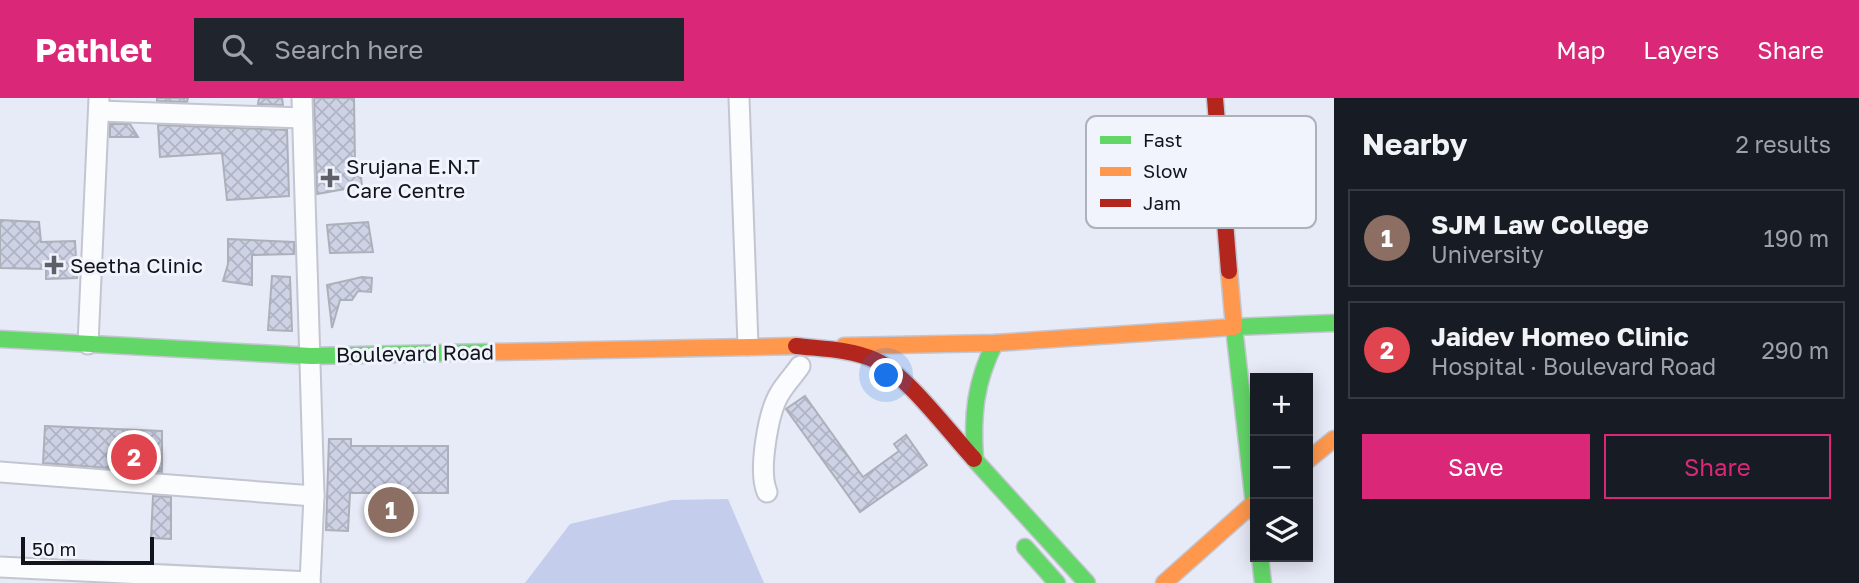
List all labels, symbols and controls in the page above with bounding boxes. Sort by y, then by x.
search box [194,18,684,81]
text: Pathlet [35,30,152,69]
icon: search [218,30,256,68]
text: Search here [274,34,423,65]
text: Map [1556,35,1605,64]
text: Layers [1643,35,1719,64]
text: Share [1757,35,1824,64]
legend [1086,116,1316,228]
text: Nearby [1362,126,1467,162]
text: Fast [1143,128,1182,151]
text: 2 results [1735,130,1831,158]
place label: Srujana E.N.T Care Centre [346,153,480,203]
text: Slow [1143,159,1188,182]
marker: Srujana E.N.T Care Centre [320,168,340,188]
text: Jam [1143,191,1181,214]
text: SJM Law College [1431,209,1649,240]
text: 1 [1381,224,1393,252]
text: 190 m [1764,224,1829,252]
text: University [1431,240,1544,268]
place label: Seetha Clinic [70,252,203,278]
marker: Seetha Clinic [44,255,64,275]
text: Jaidev Homeo Clinic [1431,321,1689,352]
text: 2 [1380,336,1394,364]
text: 290 m [1761,336,1829,364]
street label: Boulevard Road [336,339,494,367]
text: Hospital · Boulevard Road [1431,352,1716,380]
your location [869,358,903,392]
map controls [1250,373,1313,562]
button: + [1250,373,1313,436]
pin: 2 [111,431,157,483]
button: Save [1362,434,1590,499]
button: Share [1604,434,1831,499]
button: − [1250,436,1313,499]
pin: 1 [368,484,414,536]
button: layers [1250,499,1313,562]
scale bar [21,534,154,566]
text: 50 m [32,537,76,560]

